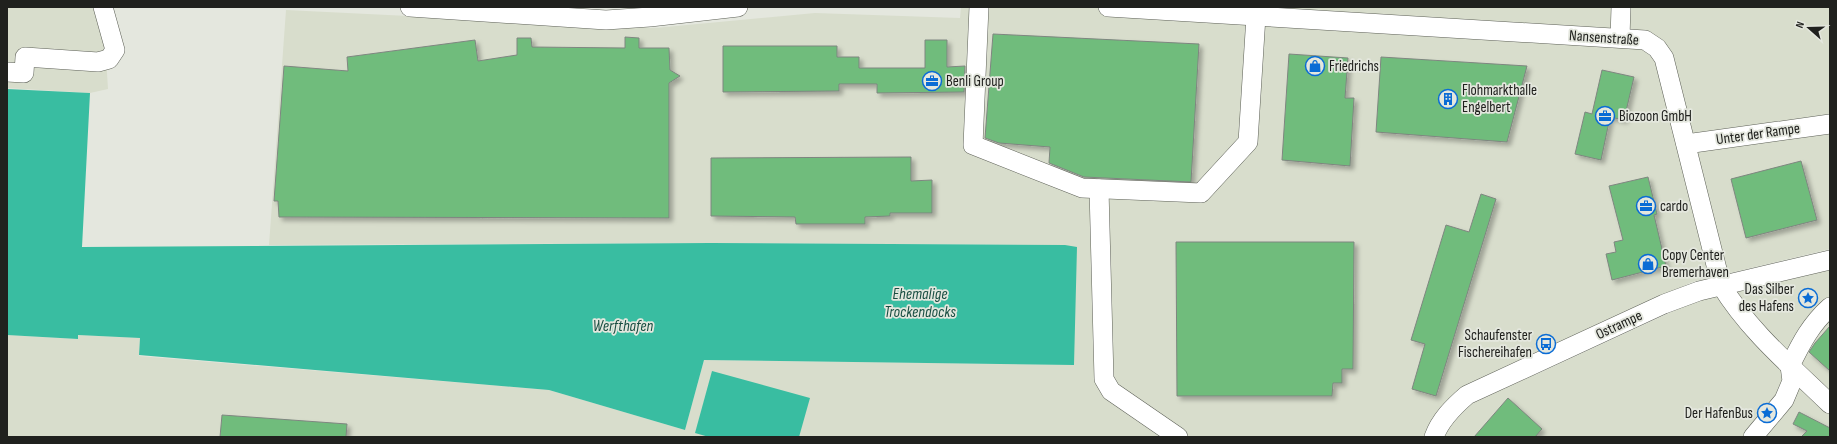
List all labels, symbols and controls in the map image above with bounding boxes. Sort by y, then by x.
north arrow [1789,8,1829,48]
text: N [1793,20,1807,30]
street label: Nansenstraße [1569,26,1639,50]
shop icon: Friedrichs [1304,55,1326,77]
place label: Friedrichs [1329,57,1379,76]
office icon: Benli Group [921,70,943,92]
place label: Benli Group [946,72,1004,91]
place label: Flohmarkthalle Engelbert [1462,81,1537,117]
building icon: Flohmarkthalle Engelbert [1437,88,1459,110]
office icon: Biozoon GmbH [1594,105,1616,127]
place label: Biozoon GmbH [1619,107,1692,126]
street label: Unter der Rampe [1715,119,1801,149]
office icon: cardo [1635,195,1657,217]
place label: cardo [1660,197,1688,216]
place label: Copy Center Bremerhaven [1662,246,1729,282]
shop icon: Copy Center Bremerhaven [1637,253,1659,275]
place label: Das Silber des Hafens [1739,280,1795,316]
water label: Ehemalige Trockendocks [884,285,956,322]
place icon: Das Silber des Hafens [1797,287,1819,309]
street label: Ostrampe [1593,306,1645,344]
water label: Werfthafen [593,317,654,336]
place label: Schaufenster Fischereihafen [1458,326,1533,362]
bus stop icon: Schaufenster Fischereihafen [1535,333,1557,355]
place icon: Der HafenBus [1756,402,1778,424]
place label: Der HafenBus [1685,404,1753,423]

